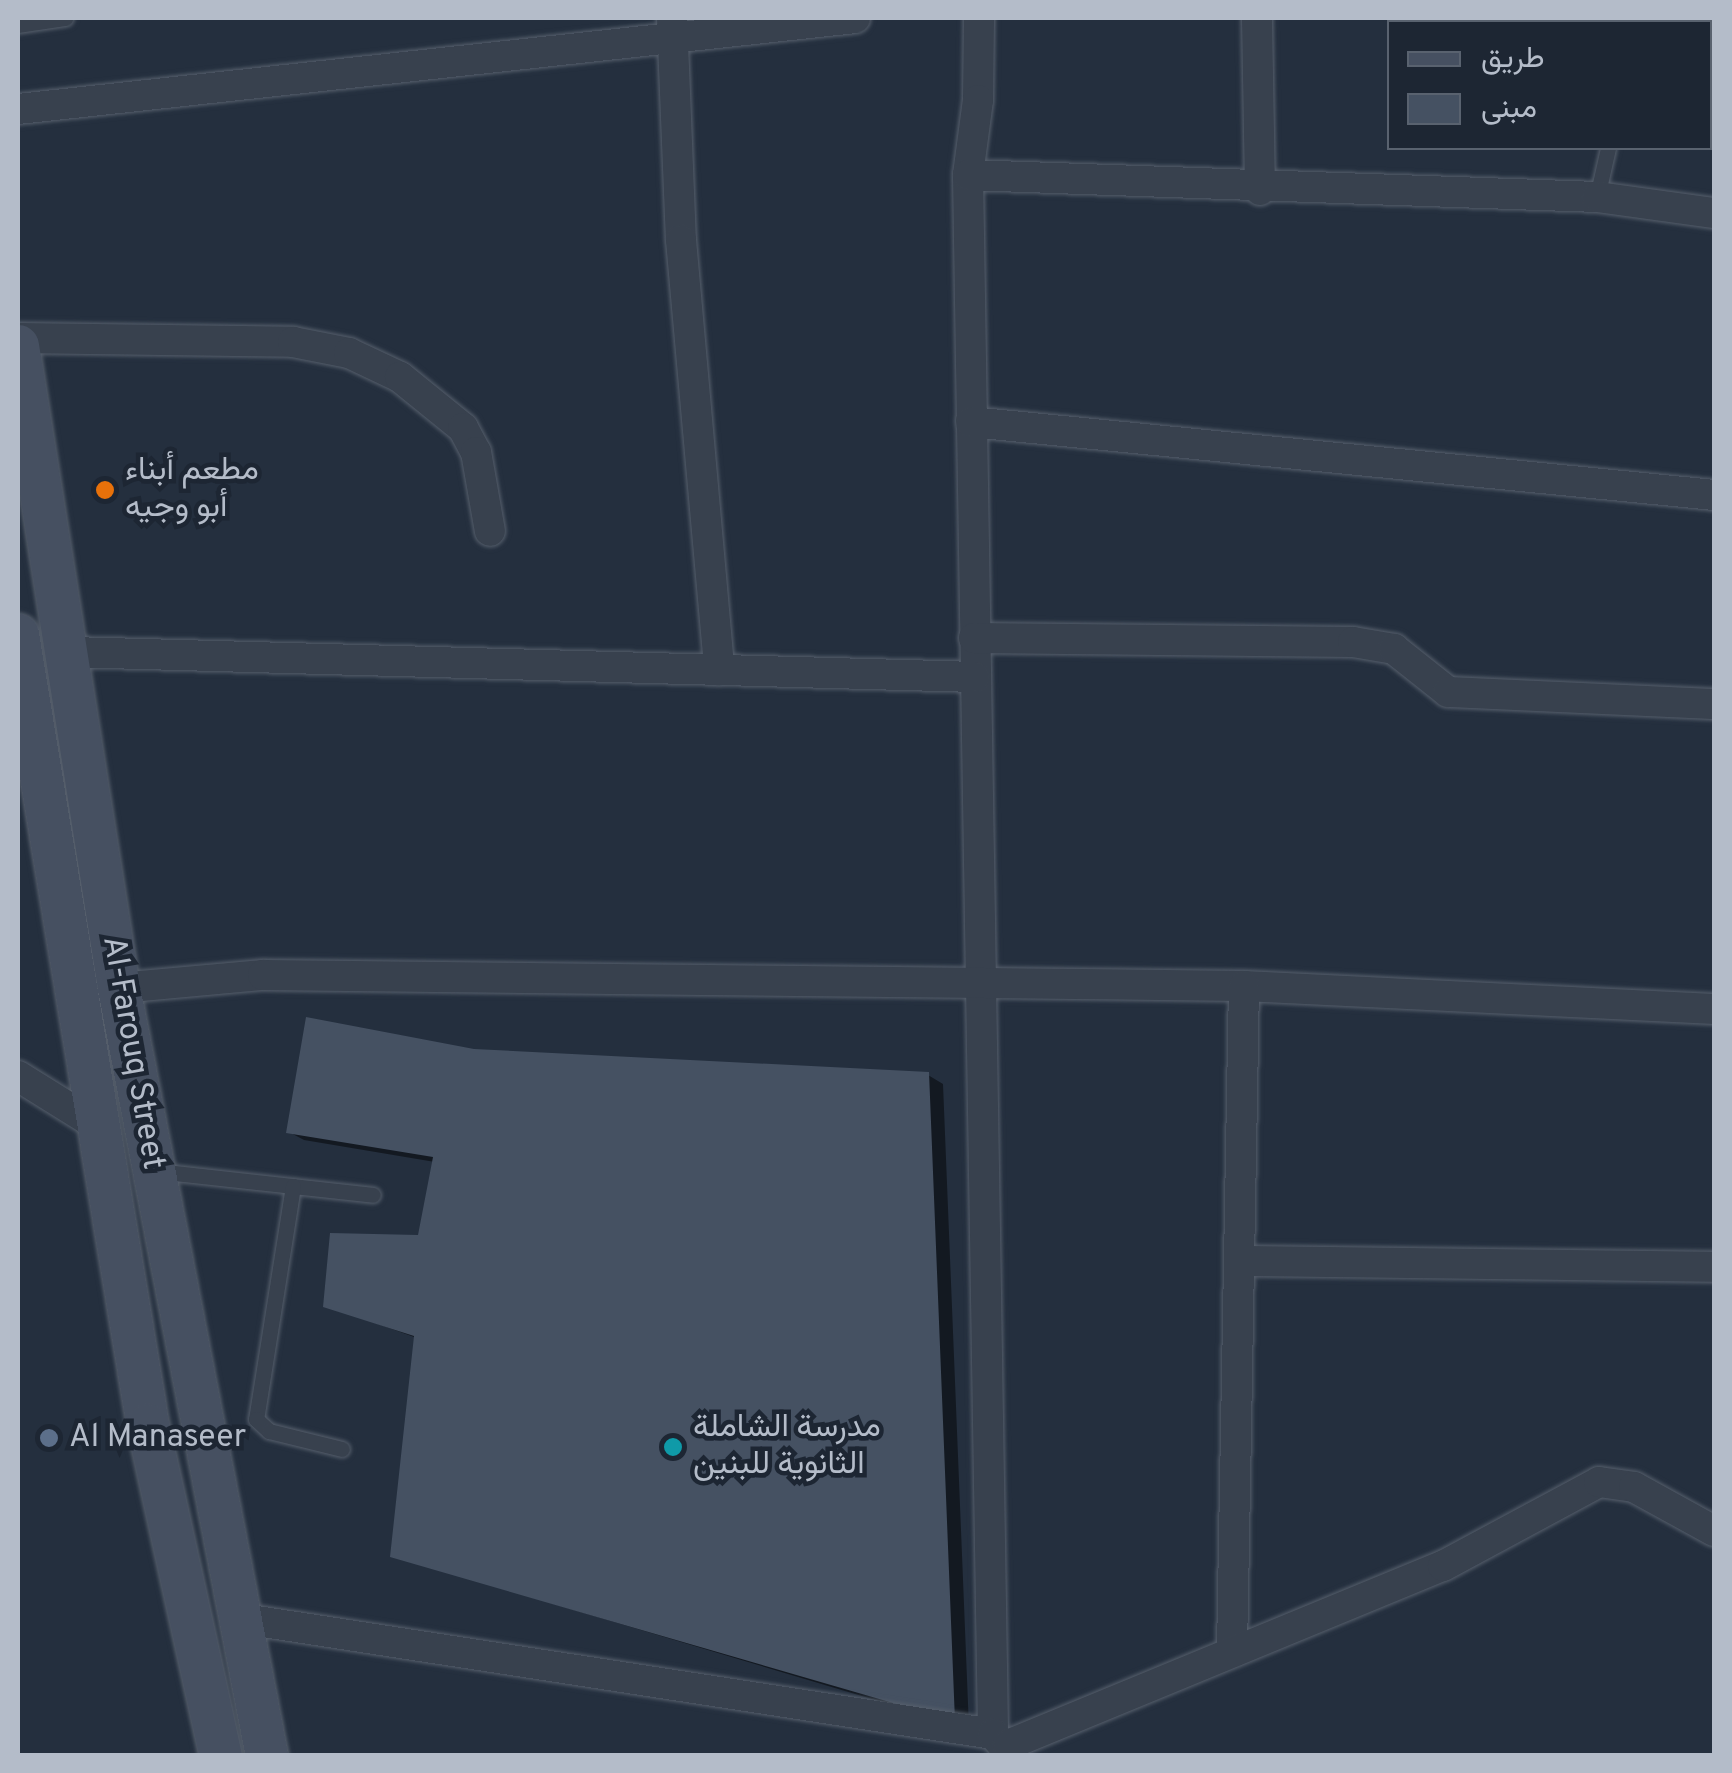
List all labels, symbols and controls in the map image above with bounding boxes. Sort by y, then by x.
legend [1387,20,1712,150]
text: طريق [1481,41,1545,78]
text: مبنى [1481,91,1537,128]
place label: مطعم أبناء أبو وجيه [125,453,259,528]
marker: مطعم أبناء أبو وجيه [94,479,116,501]
street label: Al-Farouq Street [93,933,171,1173]
place label: مدرسة الشاملة الثانوية للبنين [693,1410,881,1485]
place label: Al Manaseer [69,1419,246,1457]
marker: Al Manaseer [38,1427,60,1449]
marker: مدرسة الشاملة الثانوية للبنين [662,1436,684,1458]

